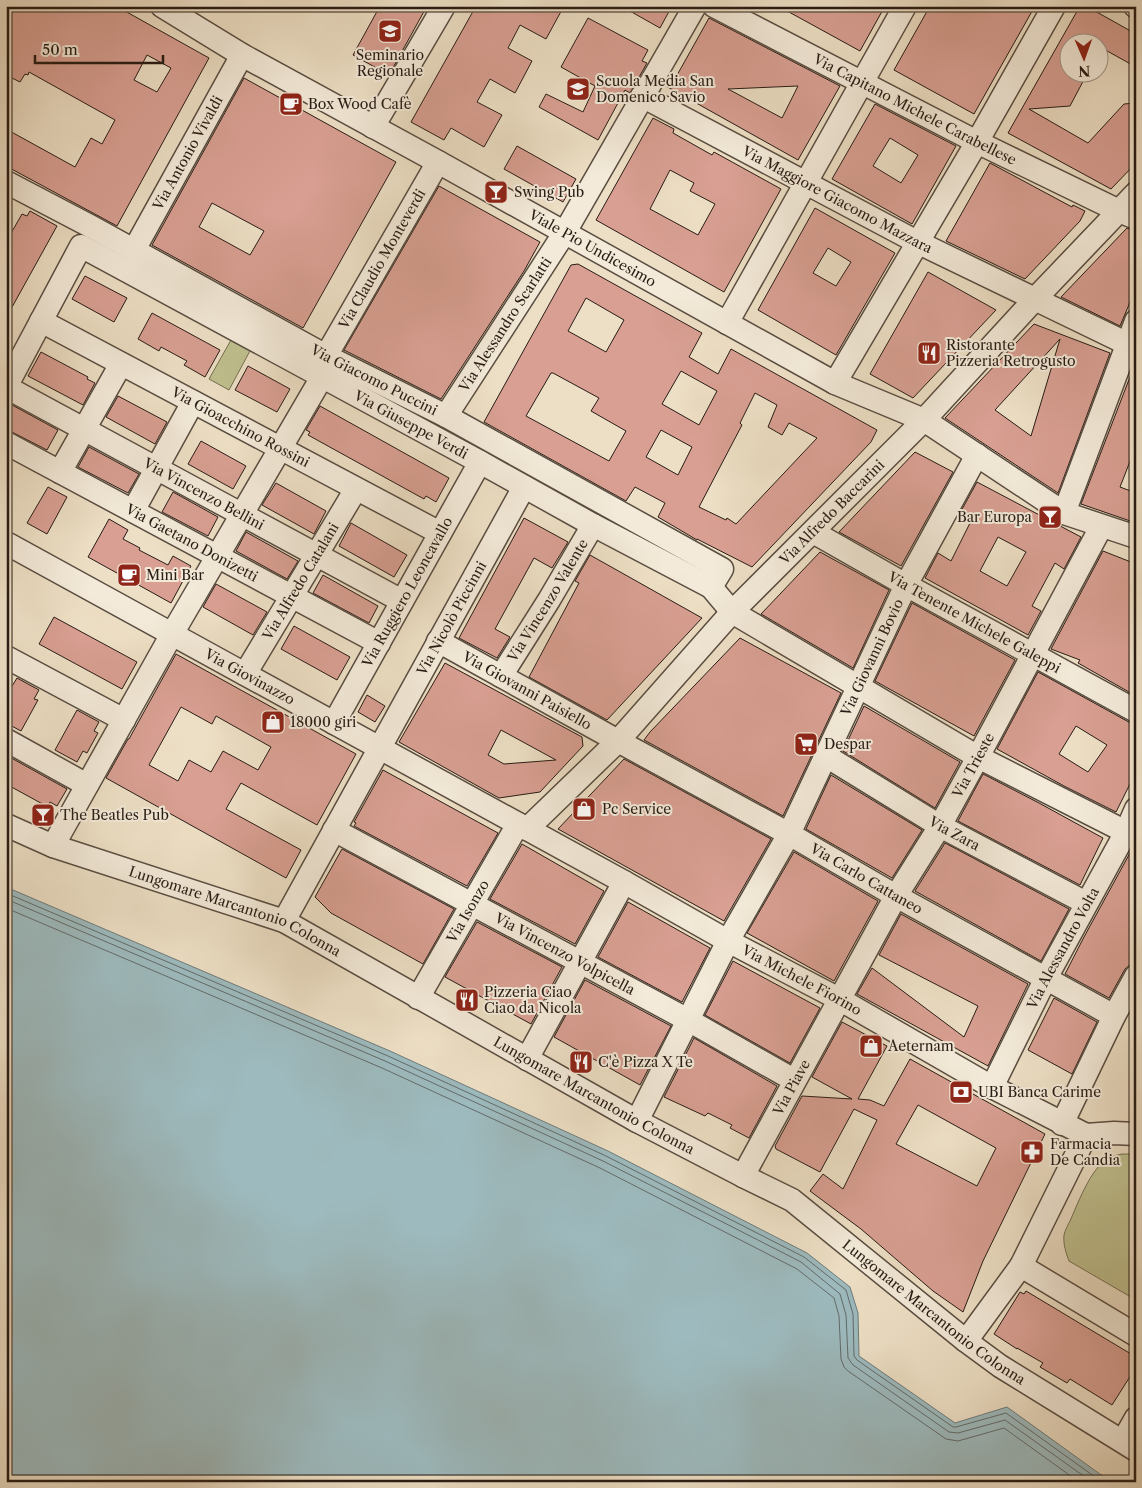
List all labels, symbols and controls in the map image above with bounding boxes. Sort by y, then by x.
school or university icon: Seminario Regionale [377,18,403,44]
scale bar [35,32,162,64]
north arrow [1060,32,1110,82]
text: 50 m [42,40,78,59]
place label: Seminario Regionale [356,46,424,80]
street label: Via Capitano Michele Carabellese [809,49,1020,169]
text: N [1078,62,1091,80]
place label: Scuola Media San Domenico Savio [596,72,714,106]
school or university icon: Scuola Media San Domenico Savio [565,76,591,102]
cafe icon: Box Wood Cafè [278,91,304,117]
street label: Via Antonio Vivaldi [148,93,227,214]
place label: Box Wood Cafè [308,95,412,113]
street label: Via Maggiore Giacomo Mazzara [738,141,936,257]
bar icon: Swing Pub [483,179,509,205]
place label: Swing Pub [514,183,584,201]
street label: Via Claudio Monteverdi [334,186,429,333]
street label: Viale Pio Undicesimo [525,205,659,291]
street label: Via Alessandro Scarlatti [454,254,555,396]
place label: Ristorante Pizzeria Retrogusto [946,336,1076,370]
street label: Via Giacomo Puccini [307,340,440,419]
restaurant icon: Ristorante Pizzeria Retrogusto [916,340,942,366]
street label: Via Gioacchino Rossini [167,383,313,471]
street label: Via Giuseppe Verdi [350,386,471,463]
street label: Via Vincenzo Bellini [140,454,267,534]
street label: Via Alfredo Baccarini [775,456,888,569]
street label: Via Gaetano Donizetti [122,499,261,585]
bar icon: Bar Europa [1037,504,1063,530]
place label: Bar Europa [957,508,1033,526]
street label: Via Ruggiero Leoncavallo [358,514,456,671]
street label: Via Alfredo Catalani [258,519,343,644]
street label: Via Vincenzo Valente [503,535,592,666]
street label: Via Nicolò Piccinni [412,558,490,679]
cafe icon: Mini Bar [116,562,142,588]
place label: Mini Bar [146,566,204,584]
street label: Via Tenente Michele Galeppi [884,567,1064,677]
street label: Via Giovanni Bovio [836,596,907,720]
street label: Via Giovinazzo [201,644,298,709]
street label: Via Giovanni Paisiello [459,647,595,734]
shop icon: 18000 giri [260,709,286,735]
place label: 18000 giri [290,713,356,731]
street label: Via Trieste [948,730,998,802]
supermarket icon: Despar [793,731,819,757]
place label: Despar [824,735,871,753]
shop icon: Pc Service [571,796,597,822]
place label: Pc Service [602,800,671,818]
bar icon: The Beatles Pub [30,802,56,828]
place label: The Beatles Pub [60,806,169,824]
street label: Via Zara [925,812,984,855]
street label: Via Carlo Cattaneo [806,839,926,918]
street label: Lungomare Marcantonio Colonna [126,862,345,961]
street label: Via Isonzo [442,877,493,947]
street label: Via Alessandro Volta [1023,884,1103,1013]
street label: Via Vincenzo Volpicella [491,909,639,999]
street label: Via Michele Fiorino [738,940,865,1019]
place label: Pizzeria Ciao Ciao da Nicola [484,983,582,1017]
restaurant icon: Pizzeria Ciao Ciao da Nicola [454,987,480,1013]
street label: Lungomare Marcantonio Colonna [490,1033,698,1158]
shop icon: Aeternam [858,1033,884,1059]
place label: Aeternam [887,1037,954,1055]
restaurant icon: C'è Pizza X Te [568,1049,594,1075]
place label: C'è Pizza X Te [598,1053,693,1071]
street label: Via Piave [768,1056,814,1119]
bank icon: UBI Banca Carime [948,1079,974,1105]
place label: UBI Banca Carime [978,1083,1101,1101]
place label: Farmacia De Candia [1050,1135,1121,1169]
pharmacy icon: Farmacia De Candia [1019,1139,1045,1165]
street label: Lungomare Marcantonio Colonna [839,1236,1029,1389]

